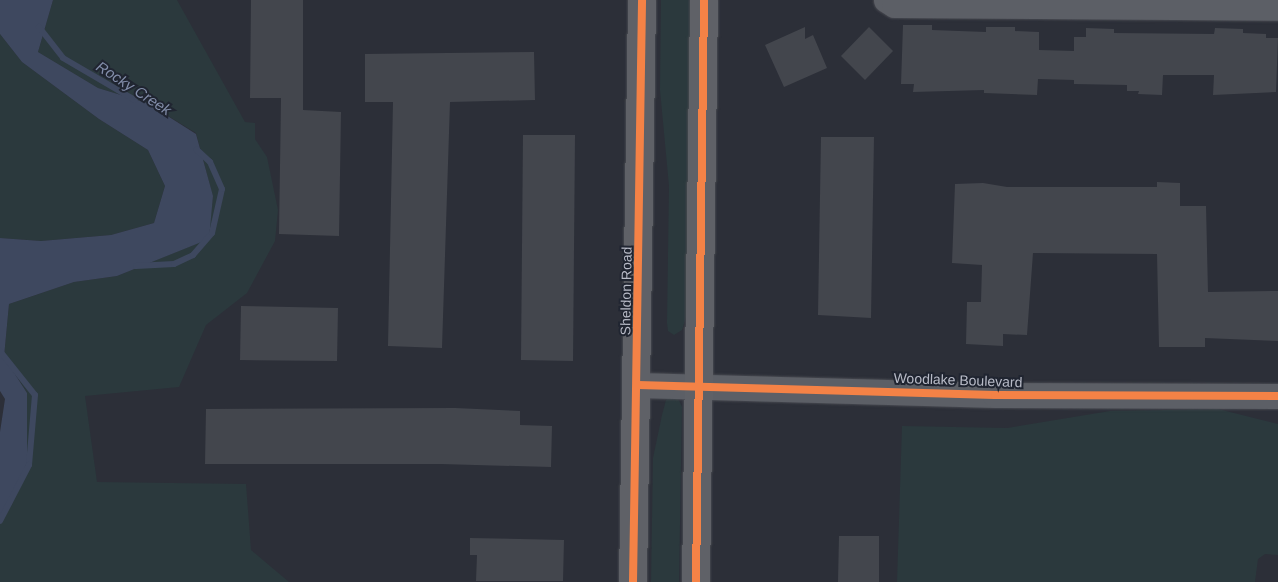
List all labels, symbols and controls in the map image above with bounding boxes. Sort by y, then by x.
water label: Rocky Creek [93,57,175,119]
street label: Sheldon Road [617,246,635,336]
street label: Woodlake Boulevard [893,369,1023,391]

